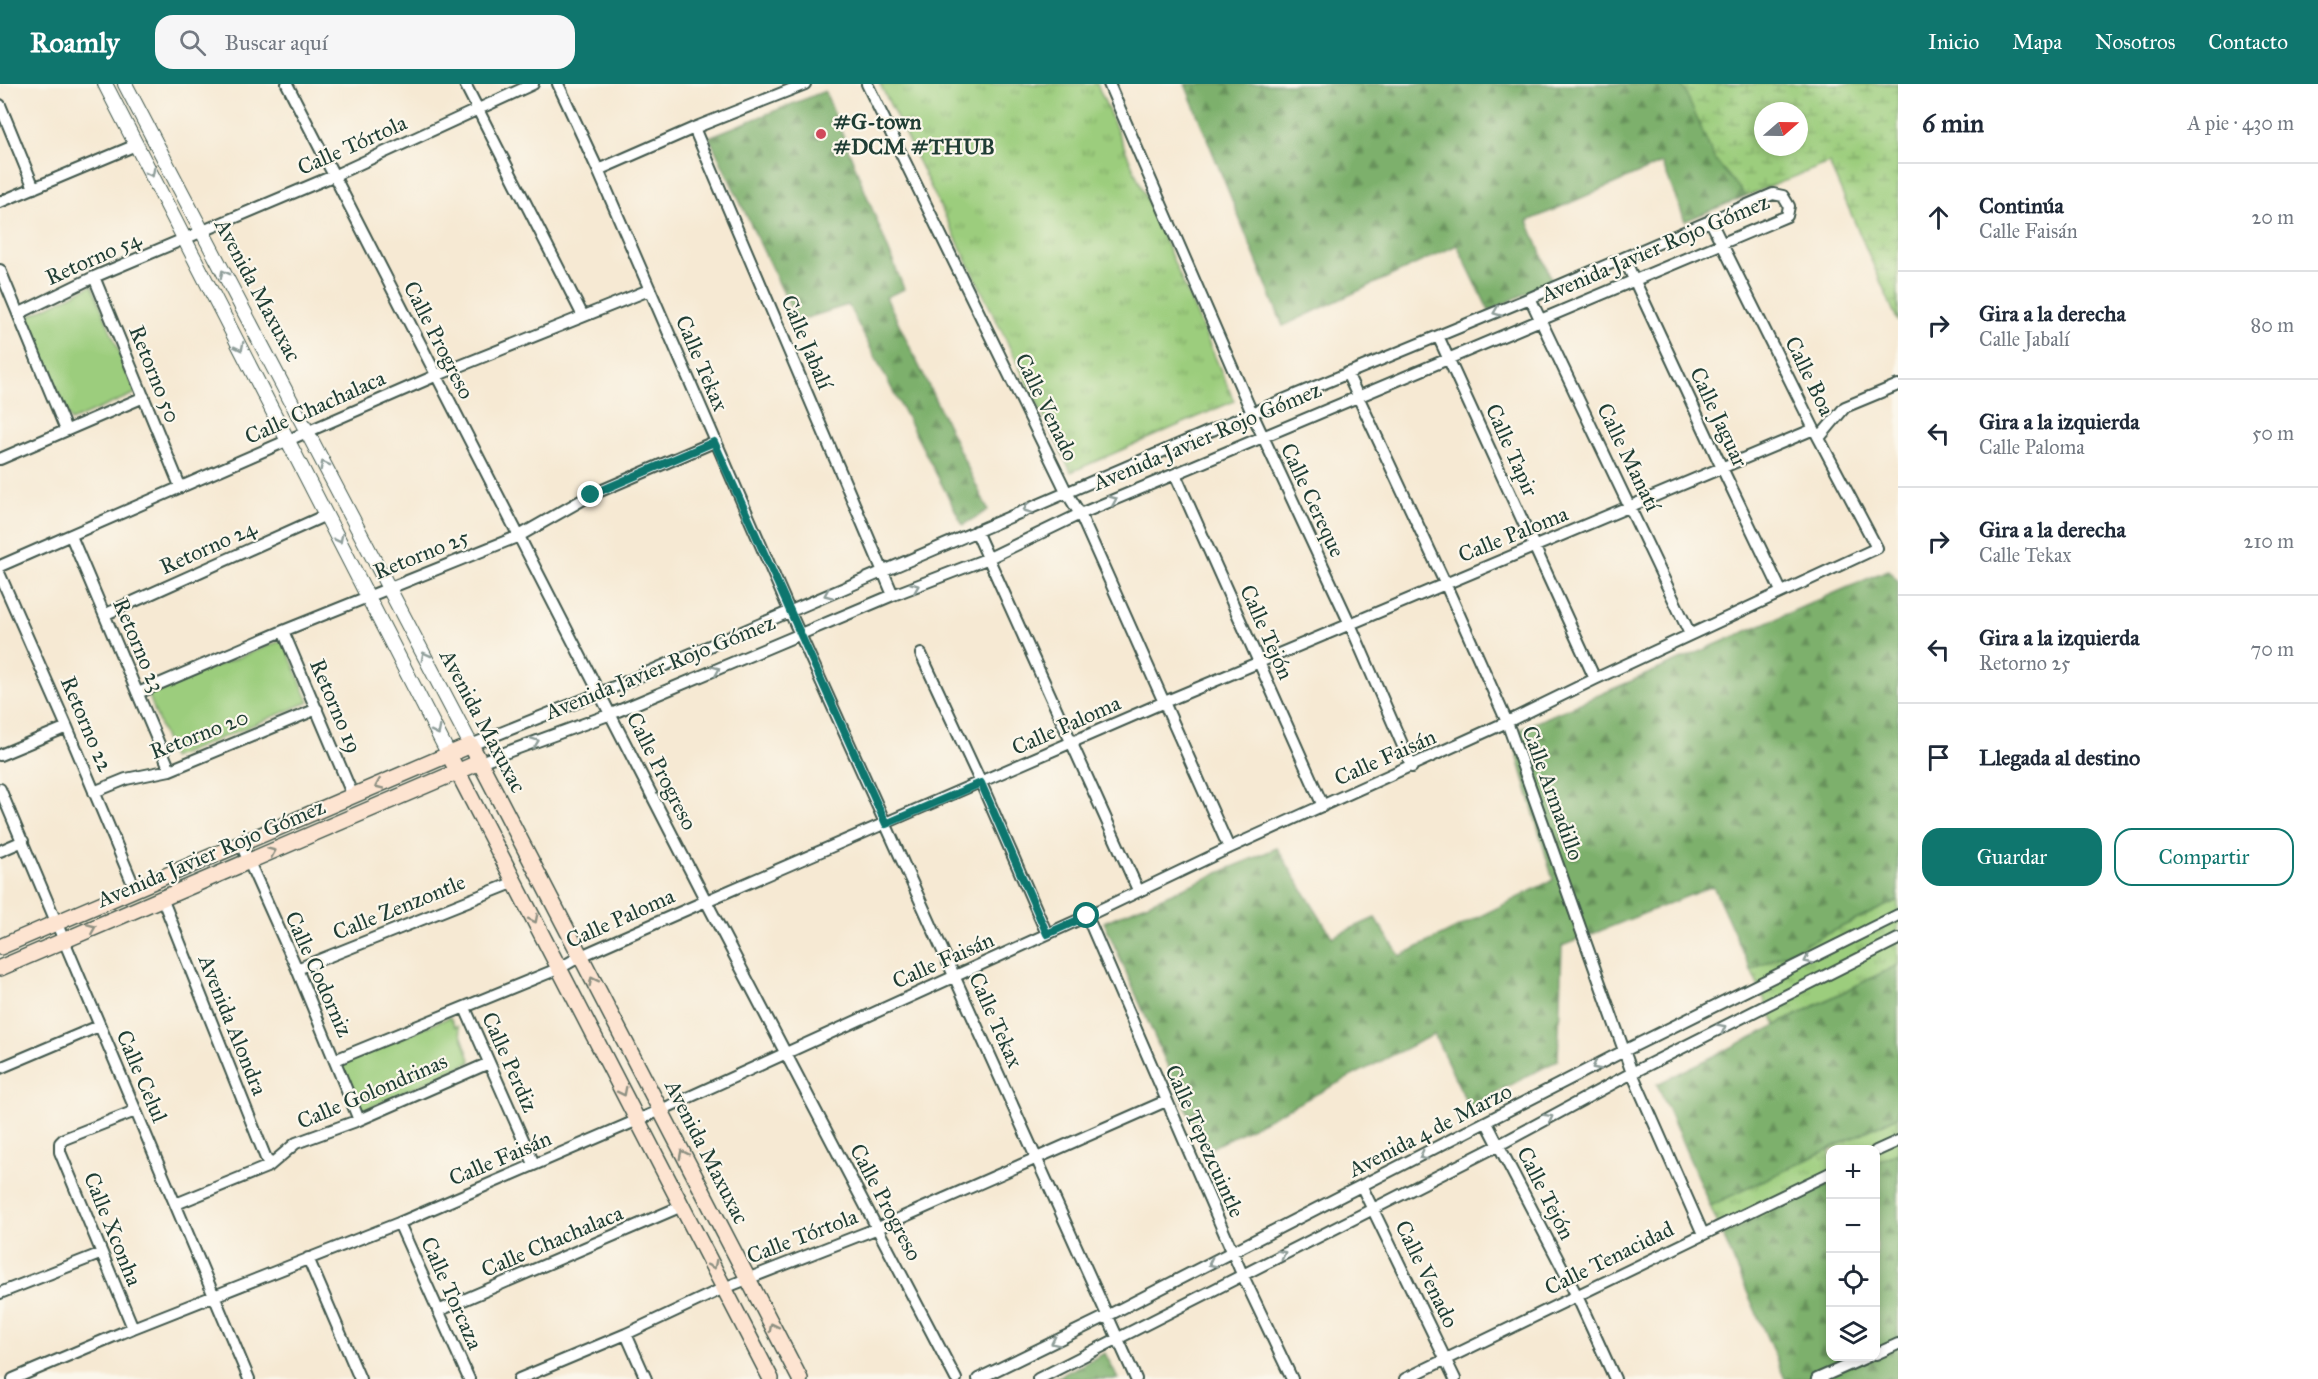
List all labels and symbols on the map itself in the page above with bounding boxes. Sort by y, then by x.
north arrow [1754,102,1808,156]
place label: #G-town #DCM #THUB [833,108,995,160]
street label: Calle Tórtola [293,109,412,181]
marker: #G-town #DCM #THUB [814,127,828,141]
one-way arrow [144,167,155,178]
street label: Avenida Javier Rojo Gómez [1536,188,1773,309]
street label: Avenida Maxuxac [208,213,307,366]
street label: Retorno 54 [41,225,146,291]
one-way arrow [220,269,231,280]
street label: Calle Progreso [398,277,480,403]
street label: Calle Jabalí [775,291,839,394]
one-way arrow [1492,305,1503,317]
street label: Calle Tekax [670,311,734,415]
street label: Retorno 50 [123,321,187,427]
street label: Calle Boa [1779,332,1841,421]
one-way arrow [233,340,244,351]
street label: Calle Venado [1009,349,1085,465]
street label: Calle Jaguar [1684,363,1754,472]
street label: Calle Chachalaca [240,364,390,450]
street label: Avenida Javier Rojo Gómez [1088,376,1325,497]
street label: Calle Manatí [1591,398,1667,516]
street label: Calle Tapir [1480,400,1545,501]
street label: Calle Cereque [1275,439,1351,561]
one-way arrow [320,460,332,471]
route end [577,481,603,507]
one-way arrow [1107,495,1118,507]
street label: Calle Paloma [1454,499,1573,568]
one-way arrow [1022,502,1033,514]
street label: Retorno 24 [156,513,261,580]
street label: Retorno 25 [369,523,473,585]
one-way arrow [331,533,343,544]
street label: Calle Tejón [1234,580,1300,684]
one-way arrow [910,581,920,594]
one-way arrow [823,587,834,599]
street label: Retorno 23 [107,594,171,696]
street label: Avenida Javier Rojo Gómez [540,609,779,726]
street label: Avenida Maxuxac [433,644,532,797]
one-way arrow [421,652,432,663]
street label: Retorno 19 [304,655,368,757]
one-way arrow [710,665,721,677]
street label: Retorno 22 [55,672,119,776]
street label: Calle Paloma [1007,689,1125,761]
street label: Retorno 20 [146,703,252,765]
street label: Calle Progreso [621,708,703,834]
street label: Calle Armadillo [1516,722,1590,864]
street label: Calle Faisán [1330,723,1440,791]
one-way arrow [430,725,442,736]
one-way arrow [529,736,540,749]
one-way arrow [374,778,385,790]
street label: Avenida Javier Rojo Gómez [92,793,329,914]
one-way arrow [265,847,276,859]
street label: Calle Zenzontle [329,868,469,946]
street label: Calle Paloma [561,882,679,954]
route start [1073,902,1099,928]
street label: Calle Codorniz [279,907,359,1041]
one-way arrow [527,912,538,923]
one-way arrow [86,923,97,935]
street label: Calle Faisán [888,926,998,994]
street label: Avenida Alondra [192,950,274,1100]
one-way arrow [1803,952,1814,964]
street label: Calle Tekax [963,968,1029,1072]
one-way arrow [589,976,601,987]
street label: Calle Perdiz [476,1008,544,1116]
one-way arrow [1715,1024,1726,1035]
street label: Calle Celul [110,1026,174,1126]
street label: Calle Golondrinas [293,1047,451,1135]
one-way arrow [1592,1059,1602,1070]
street label: Calle Tepezcuintle [1159,1060,1251,1222]
street label: Avenida Maxuxac [659,1075,755,1229]
street label: Avenida 4 de Marzo [1343,1077,1516,1183]
one-way arrow [616,1086,628,1097]
one-way arrow [1543,1114,1553,1125]
street label: Calle Faisán [445,1124,555,1192]
street label: Calle Progreso [844,1139,928,1265]
street label: Calle Tejón [1511,1142,1581,1244]
one-way arrow [1419,1149,1429,1160]
one-way arrow [679,1150,690,1160]
street label: Calle Xconha [78,1168,148,1291]
street label: Calle Chachalaca [477,1199,627,1283]
street label: Calle Tórtola [743,1202,862,1270]
street label: Calle Tenacidad [1540,1215,1678,1301]
street label: Calle Venado [1389,1216,1465,1332]
street label: Calle Torcaza [415,1232,489,1354]
one-way arrow [1275,1250,1286,1262]
one-way arrow [1207,1255,1218,1267]
one-way arrow [706,1259,717,1270]
one-way arrow [769,1323,780,1333]
one-way arrow [1050,1334,1061,1346]

